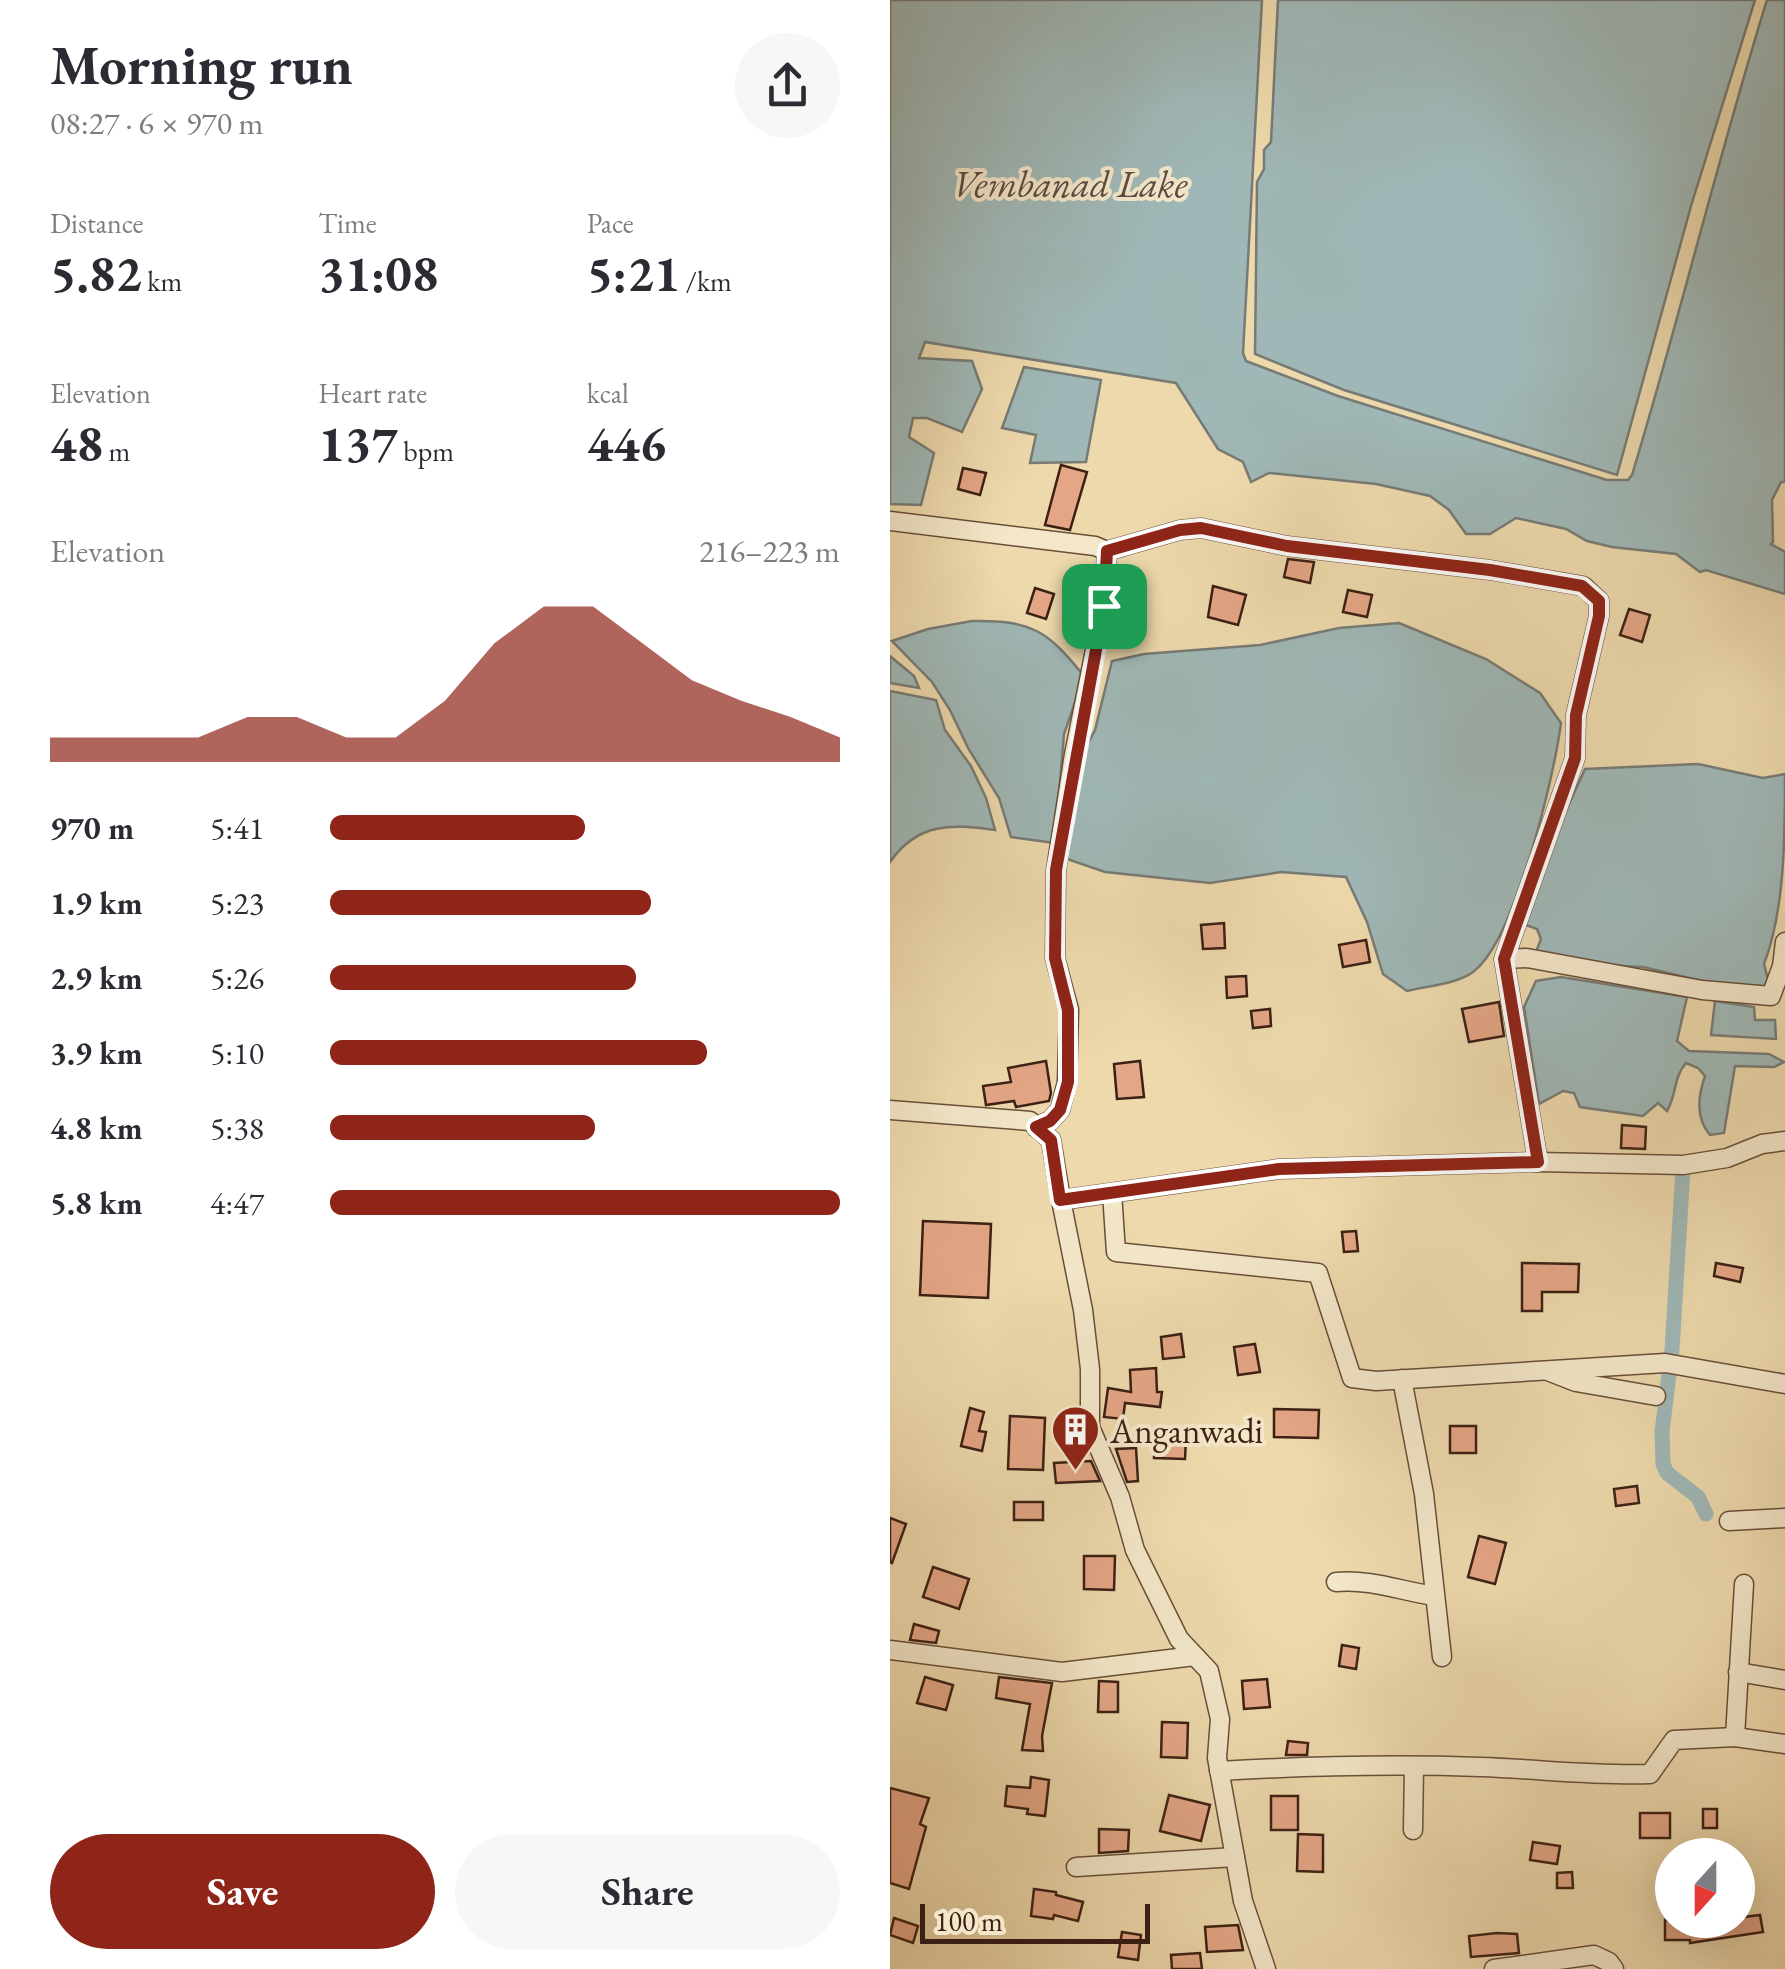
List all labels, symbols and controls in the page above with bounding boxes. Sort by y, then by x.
text: Morning run [50,29,353,100]
button: share [735,33,840,138]
text: 08:27 · 6 × 970 m [50,102,263,144]
water label: Vembanad Lake [952,159,1189,208]
text: Distance [50,205,144,241]
text: Time [318,205,377,241]
text: Pace [587,205,634,241]
text: 5.82 [50,241,142,306]
text: 31:08 [318,241,438,306]
text: 5:21 [587,241,680,306]
text: km [142,263,182,299]
text: /km [680,263,732,299]
text: Elevation [50,375,151,411]
text: Heart rate [318,375,427,411]
text: kcal [587,375,629,411]
text: 48 [50,411,103,476]
text: 137 [318,411,398,476]
text: 446 [587,411,666,476]
text: m [103,433,130,469]
text: bpm [398,433,454,469]
text: Elevation [50,530,165,572]
text: 216–223 m [699,530,840,572]
pin [1062,564,1147,649]
icon: arrive [1077,579,1132,634]
text: 970 m [50,807,134,849]
text: 5:41 [210,807,264,849]
text: 1.9 km [50,882,143,924]
text: 5:23 [210,882,264,924]
text: 2.9 km [50,957,143,999]
text: 5:26 [210,957,264,999]
text: 3.9 km [50,1032,143,1074]
text: 5:10 [210,1032,264,1074]
text: 4.8 km [50,1107,143,1149]
text: 5:38 [210,1107,264,1149]
text: 5.8 km [50,1182,143,1224]
text: 4:47 [210,1182,264,1224]
building icon: Anganwadi [1049,1404,1101,1472]
place label: Anganwadi [1109,1408,1263,1453]
button: Save [50,1834,435,1949]
button: Share [455,1834,840,1949]
north arrow [1655,1838,1755,1938]
map controls [1655,1838,1755,1938]
scale bar [920,1899,1150,1944]
text: 100 m [935,1903,1003,1939]

